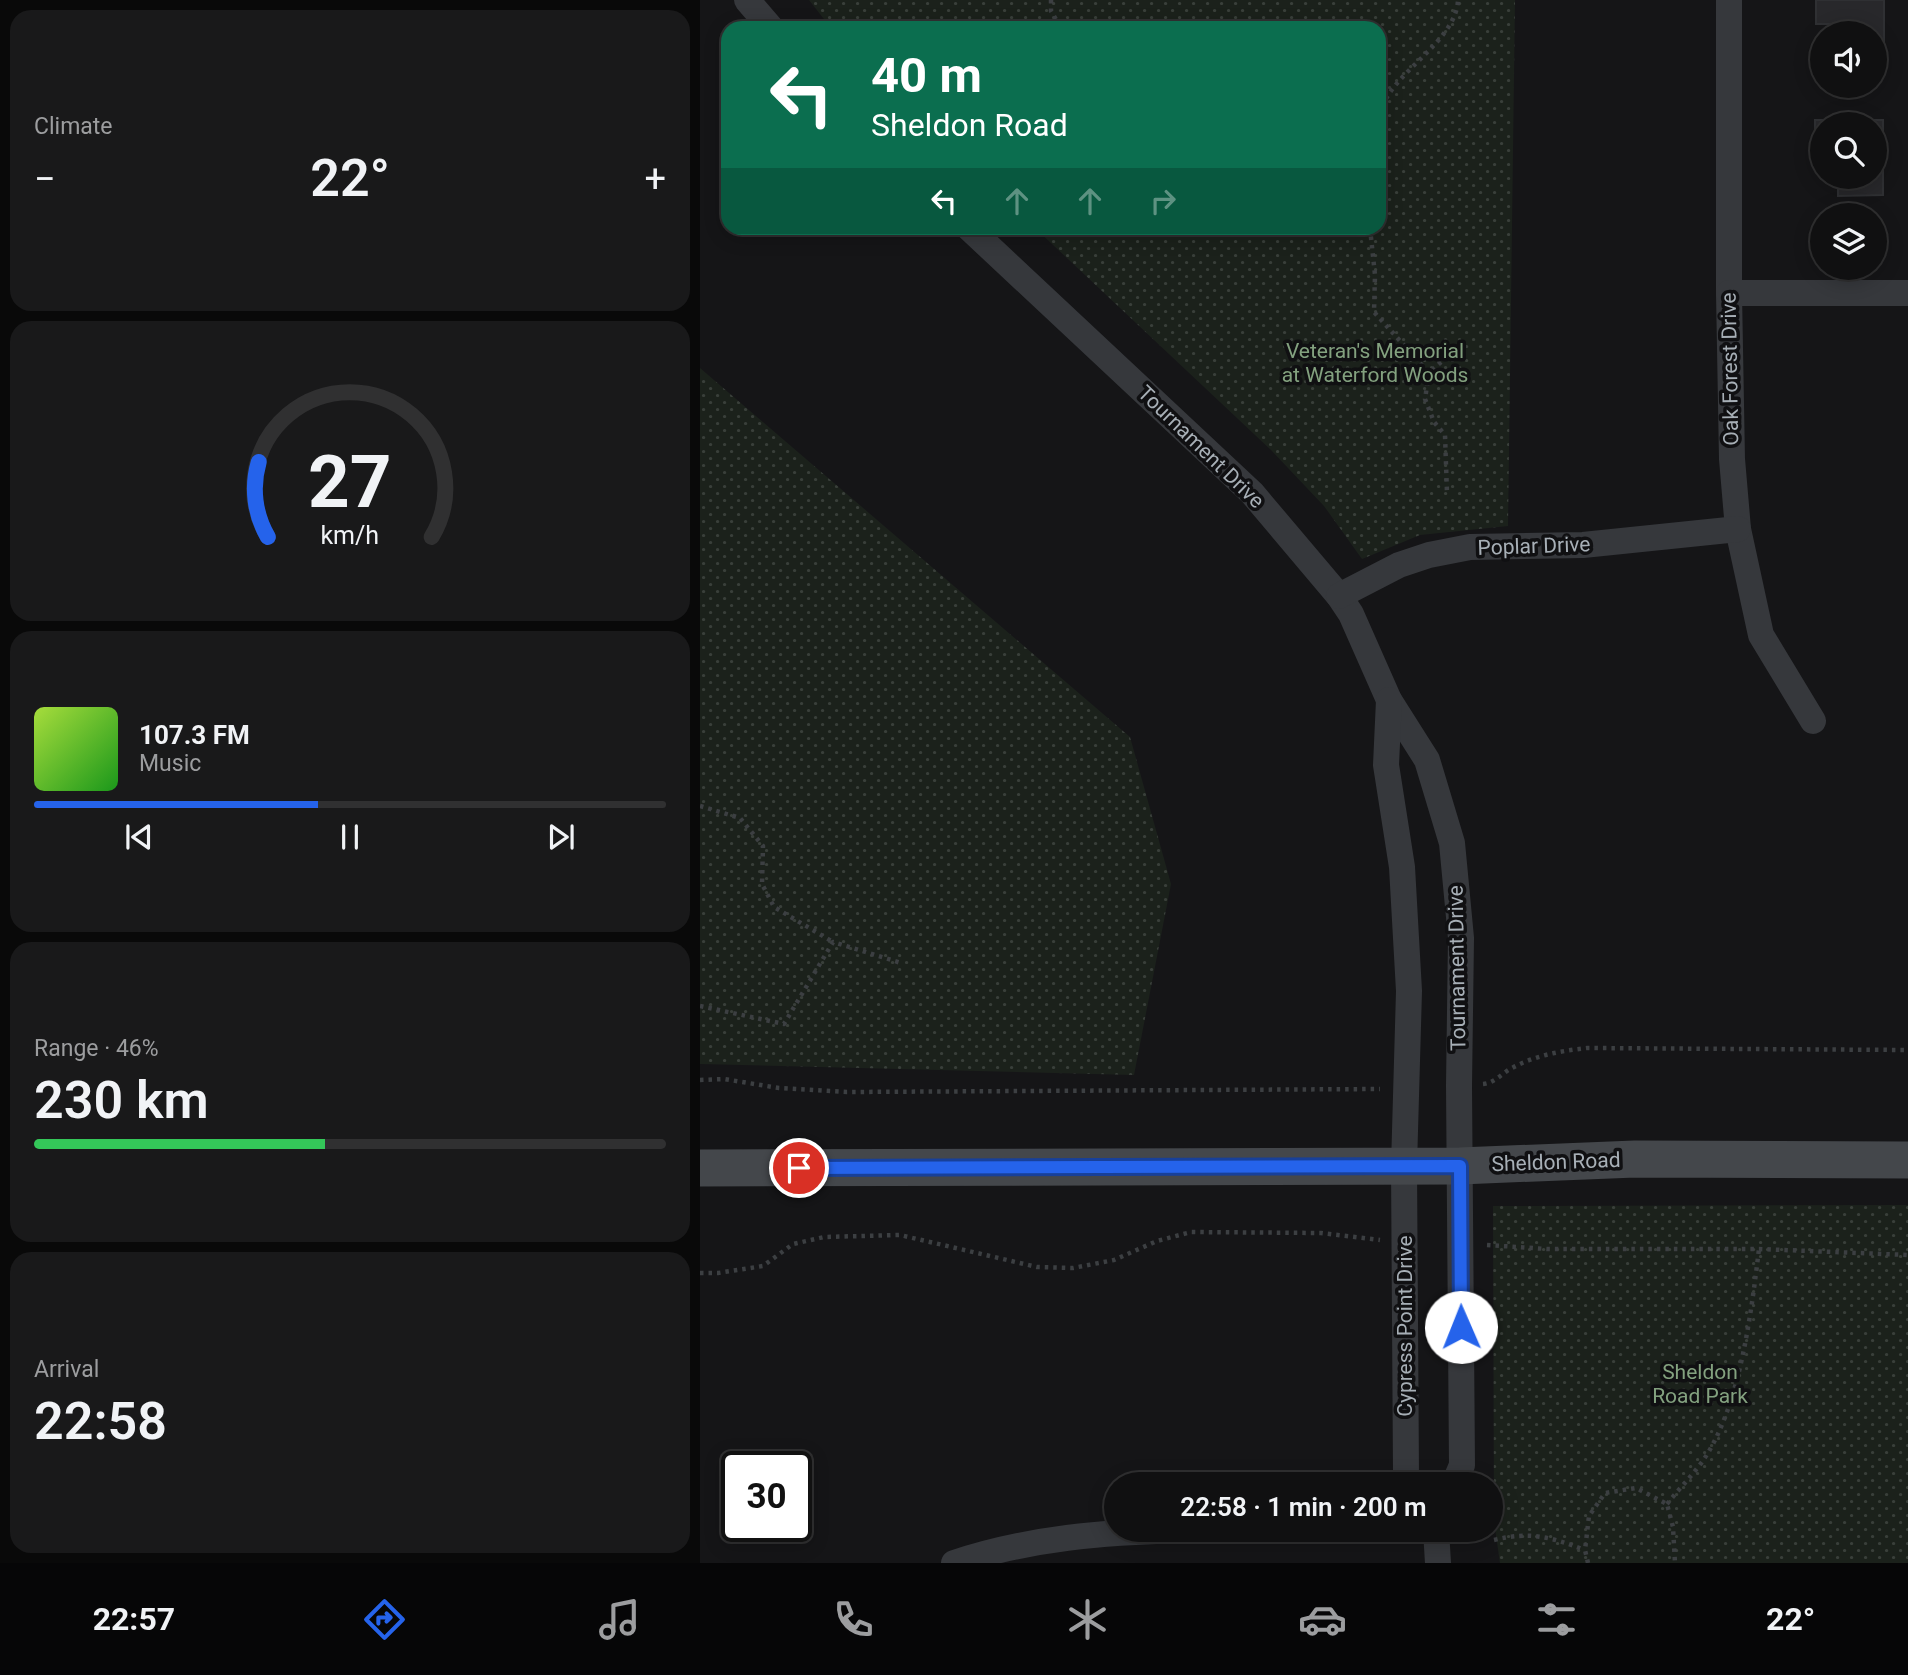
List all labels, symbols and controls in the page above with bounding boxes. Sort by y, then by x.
map controls [1810,21,1887,280]
button: sound [1810,21,1887,98]
text: 40 m [871,47,982,104]
icon: left [756,49,847,140]
text: Sheldon Road [871,106,1068,144]
button: search [1810,112,1887,189]
text: Climate [34,113,113,140]
text: 22° [310,148,390,209]
text: − [34,157,56,201]
text: + [644,157,666,201]
icon: left [925,182,963,220]
icon: ahead [998,182,1036,220]
icon: ahead [1071,182,1109,220]
icon: right [1144,182,1182,220]
button: layers [1810,203,1887,280]
street label: Oak Forest Drive [1717,292,1743,446]
park label: Veteran's Memorial at Waterford Woods [1282,339,1468,387]
street label: Tournament Drive [1133,381,1269,513]
text: 27 [308,439,392,525]
text: km/h [321,521,379,550]
street label: Poplar Drive [1477,532,1591,560]
text: 107.3 FM [139,720,250,750]
text: Music [139,750,201,777]
icon: previous [120,818,158,856]
icon: pause [331,818,369,856]
icon: next [542,818,580,856]
street label: Tournament Drive [1444,885,1470,1051]
text: Range · 46% [34,1035,159,1062]
text: 230 km [34,1070,209,1131]
pin [769,1138,829,1198]
street label: Sheldon Road [1491,1148,1621,1176]
icon: arrive [780,1149,818,1187]
street label: Cypress Point Drive [1393,1235,1417,1417]
position arrow [1424,1290,1498,1364]
text: Arrival [34,1356,99,1383]
park label: Sheldon Road Park [1652,1360,1748,1408]
text: 22:58 [34,1391,167,1452]
speed limit sign: 30 [721,1451,812,1542]
text: 22:58 · 1 min · 200 m [1180,1492,1427,1522]
icon: directions [360,1595,409,1644]
icon: music [595,1595,644,1644]
icon: phone [829,1595,878,1644]
icon: climate [1063,1595,1112,1644]
icon: car [1298,1595,1347,1644]
icon: filters [1532,1595,1581,1644]
text: 22:57 [93,1600,175,1638]
text: 22° [1766,1600,1815,1638]

